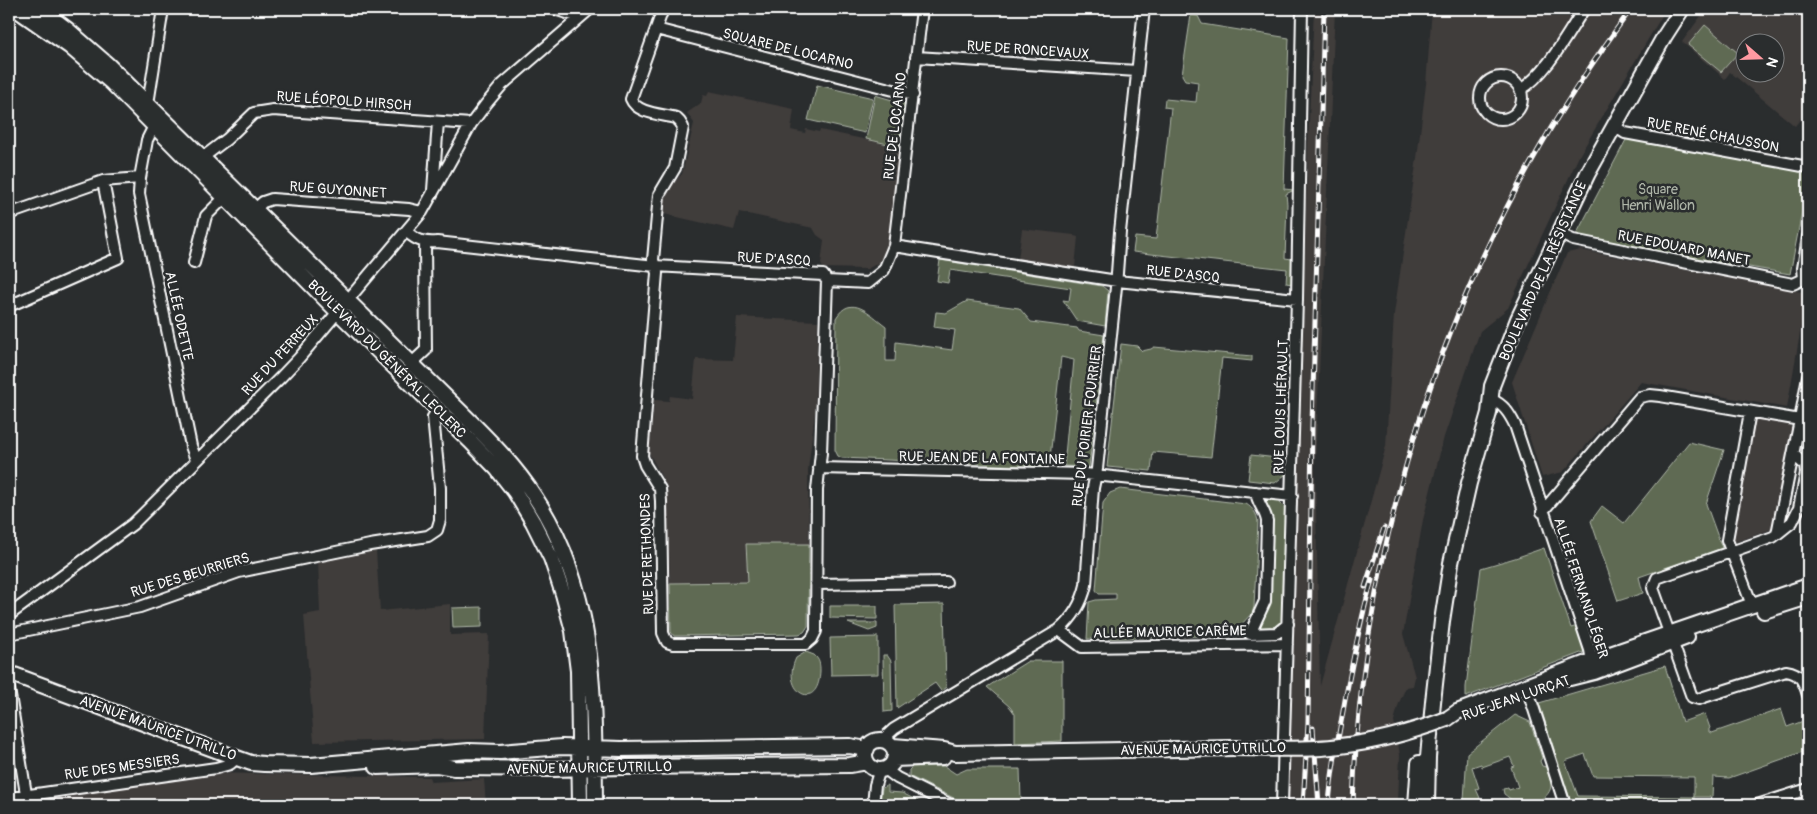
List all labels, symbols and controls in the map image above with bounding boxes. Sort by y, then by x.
street label: SQUARE DE LOCARNO [721,25,855,73]
north arrow [1734,32,1784,82]
street label: RUE DE RONCEVAUX [966,37,1090,63]
text: N [1762,55,1781,70]
street label: RUE DE LOCARNO [880,71,910,181]
street label: RUE LÉOPOLD HIRSCH [276,87,412,114]
street label: RUE RENÉ CHAUSSON [1645,113,1781,156]
street label: RUE GUYONNET [289,178,387,202]
street label: BOULEVARD DE LA RÉSISTANCE [1495,178,1590,363]
park label: Square Henri Wallon [1621,181,1695,214]
street label: RUE EDOUARD MANET [1616,227,1752,269]
street label: RUE D'ASCQ [737,249,811,269]
street label: RUE D'ASCQ [1145,262,1221,286]
street label: ALLÉE ODETTE [161,270,198,362]
street label: BOULEVARD DU GÉNÉRAL LECLERC [304,276,471,442]
street label: RUE DU PERREUX [238,311,322,399]
street label: RUE LOUIS LHÉRAULT [1269,339,1292,475]
street label: RUE DU POIRIER FOURRIER [1069,345,1105,507]
street label: RUE JEAN DE LA FONTAINE [899,448,1065,468]
street label: RUE DE RETHONDES [636,493,658,615]
street label: ALLÉE FERNAND LÉGER [1550,515,1613,661]
street label: RUE DES BEURRIERS [129,549,251,601]
street label: ALLÉE MAURICE CARÊME [1093,621,1247,642]
street label: RUE JEAN LURÇAT [1460,671,1572,724]
street label: AVENUE MAURICE UTRILLO [77,692,239,764]
street label: AVENUE MAURICE UTRILLO [1120,739,1286,759]
street label: RUE DES MESSIERS [63,751,181,783]
street label: AVENUE MAURICE UTRILLO [506,758,672,778]

